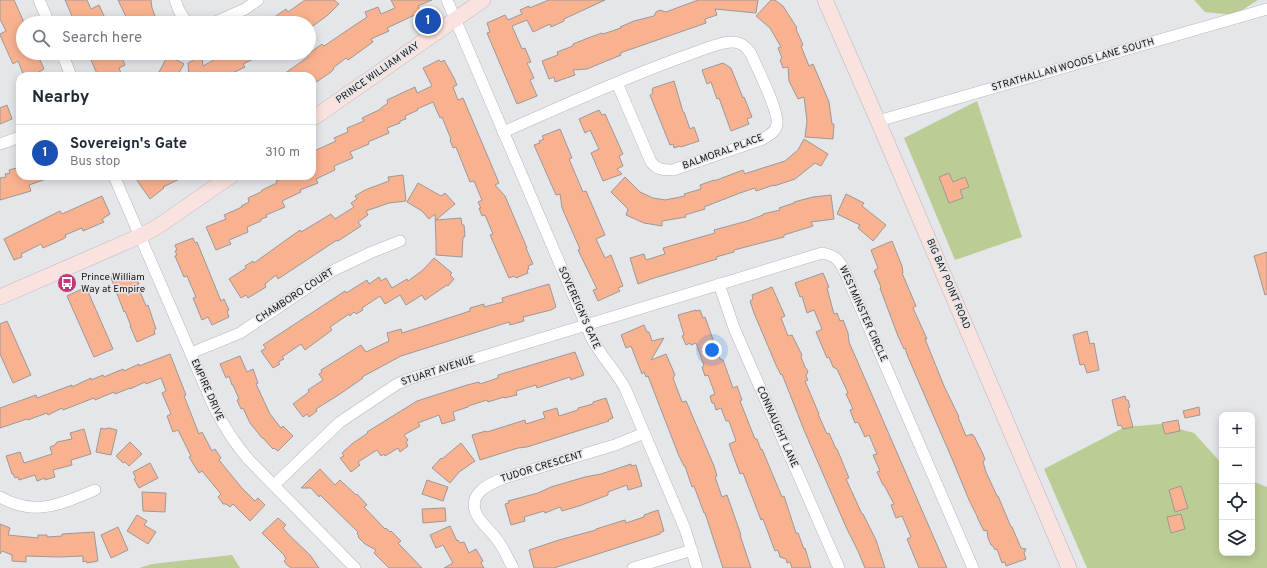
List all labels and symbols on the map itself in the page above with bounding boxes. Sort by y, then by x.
pin: 1 [415,6,441,36]
street label: STRATHALLAN WOODS LANE SOUTH [990,35,1156,95]
street label: PRINCE WILLIAM WAY [334,39,423,107]
street label: BALMORAL PLACE [681,131,765,173]
street label: BIG BAY POINT ROAD [923,237,973,331]
street label: WESTMINSTER CIRCLE [836,264,890,364]
street label: SOVEREIGN'S GATE [555,265,603,351]
street label: CHAMBORO COURT [253,266,337,326]
place label: Prince William Way at Empire [81,271,145,296]
bus stop icon: Prince William Way at Empire [56,272,78,294]
your location [702,340,722,360]
street label: STUART AVENUE [400,353,476,389]
street label: EMPIRE DRIVE [188,357,226,423]
street label: CONNAUGHT LANE [753,384,801,470]
street label: TUDOR CRESCENT [499,448,585,486]

